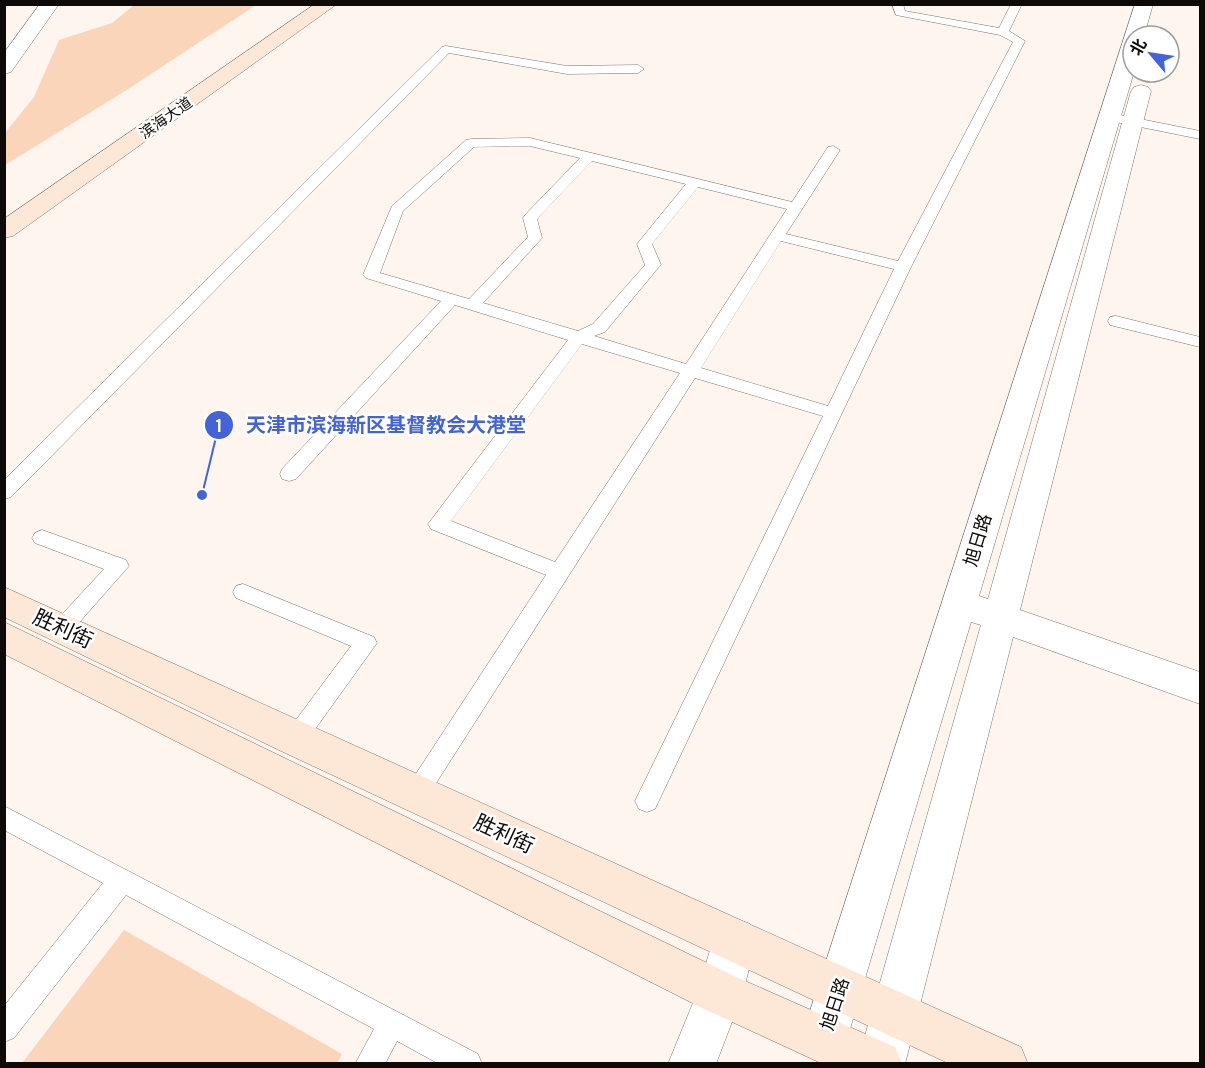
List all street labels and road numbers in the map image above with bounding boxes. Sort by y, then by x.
street label: 滨海大道 [137,94,197,144]
street label: 旭日路 [961,511,998,570]
street label: 胜利街 [28,605,97,656]
street label: 胜利街 [469,810,538,861]
street label: 旭日路 [817,975,856,1034]

